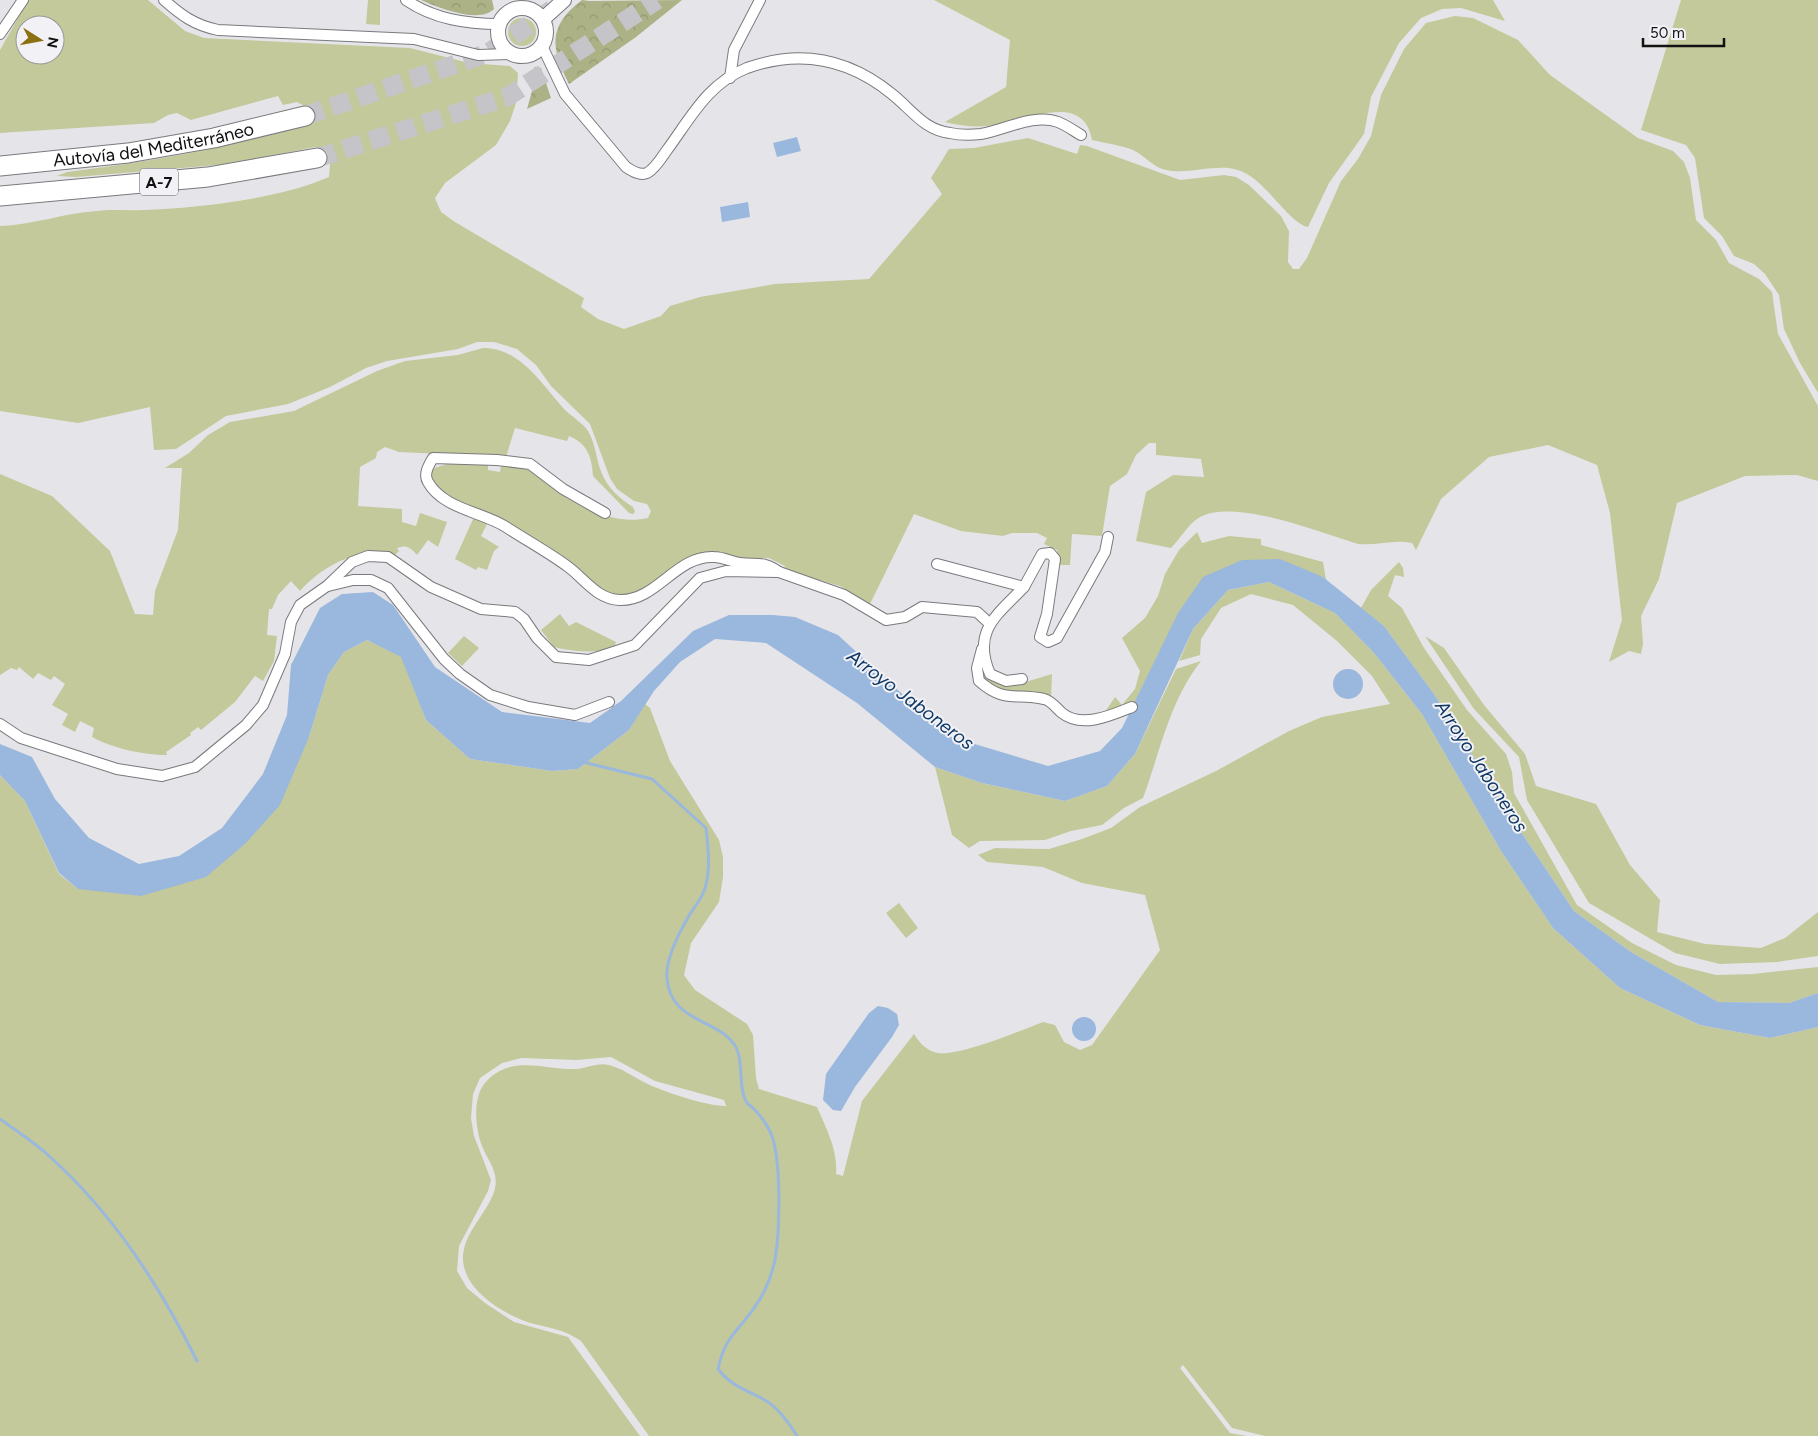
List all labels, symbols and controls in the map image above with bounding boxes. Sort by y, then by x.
north arrow [15,15,65,65]
scale bar [1643,15,1724,47]
text: 50 m [1650,24,1685,42]
text: N [43,35,62,49]
street label: Autovía del Mediterráneo [52,118,256,172]
road number: A-7 [140,168,178,196]
water label: Arroyo Jaboneros [842,644,979,755]
water label: Arroyo Jaboneros [1430,695,1533,837]

